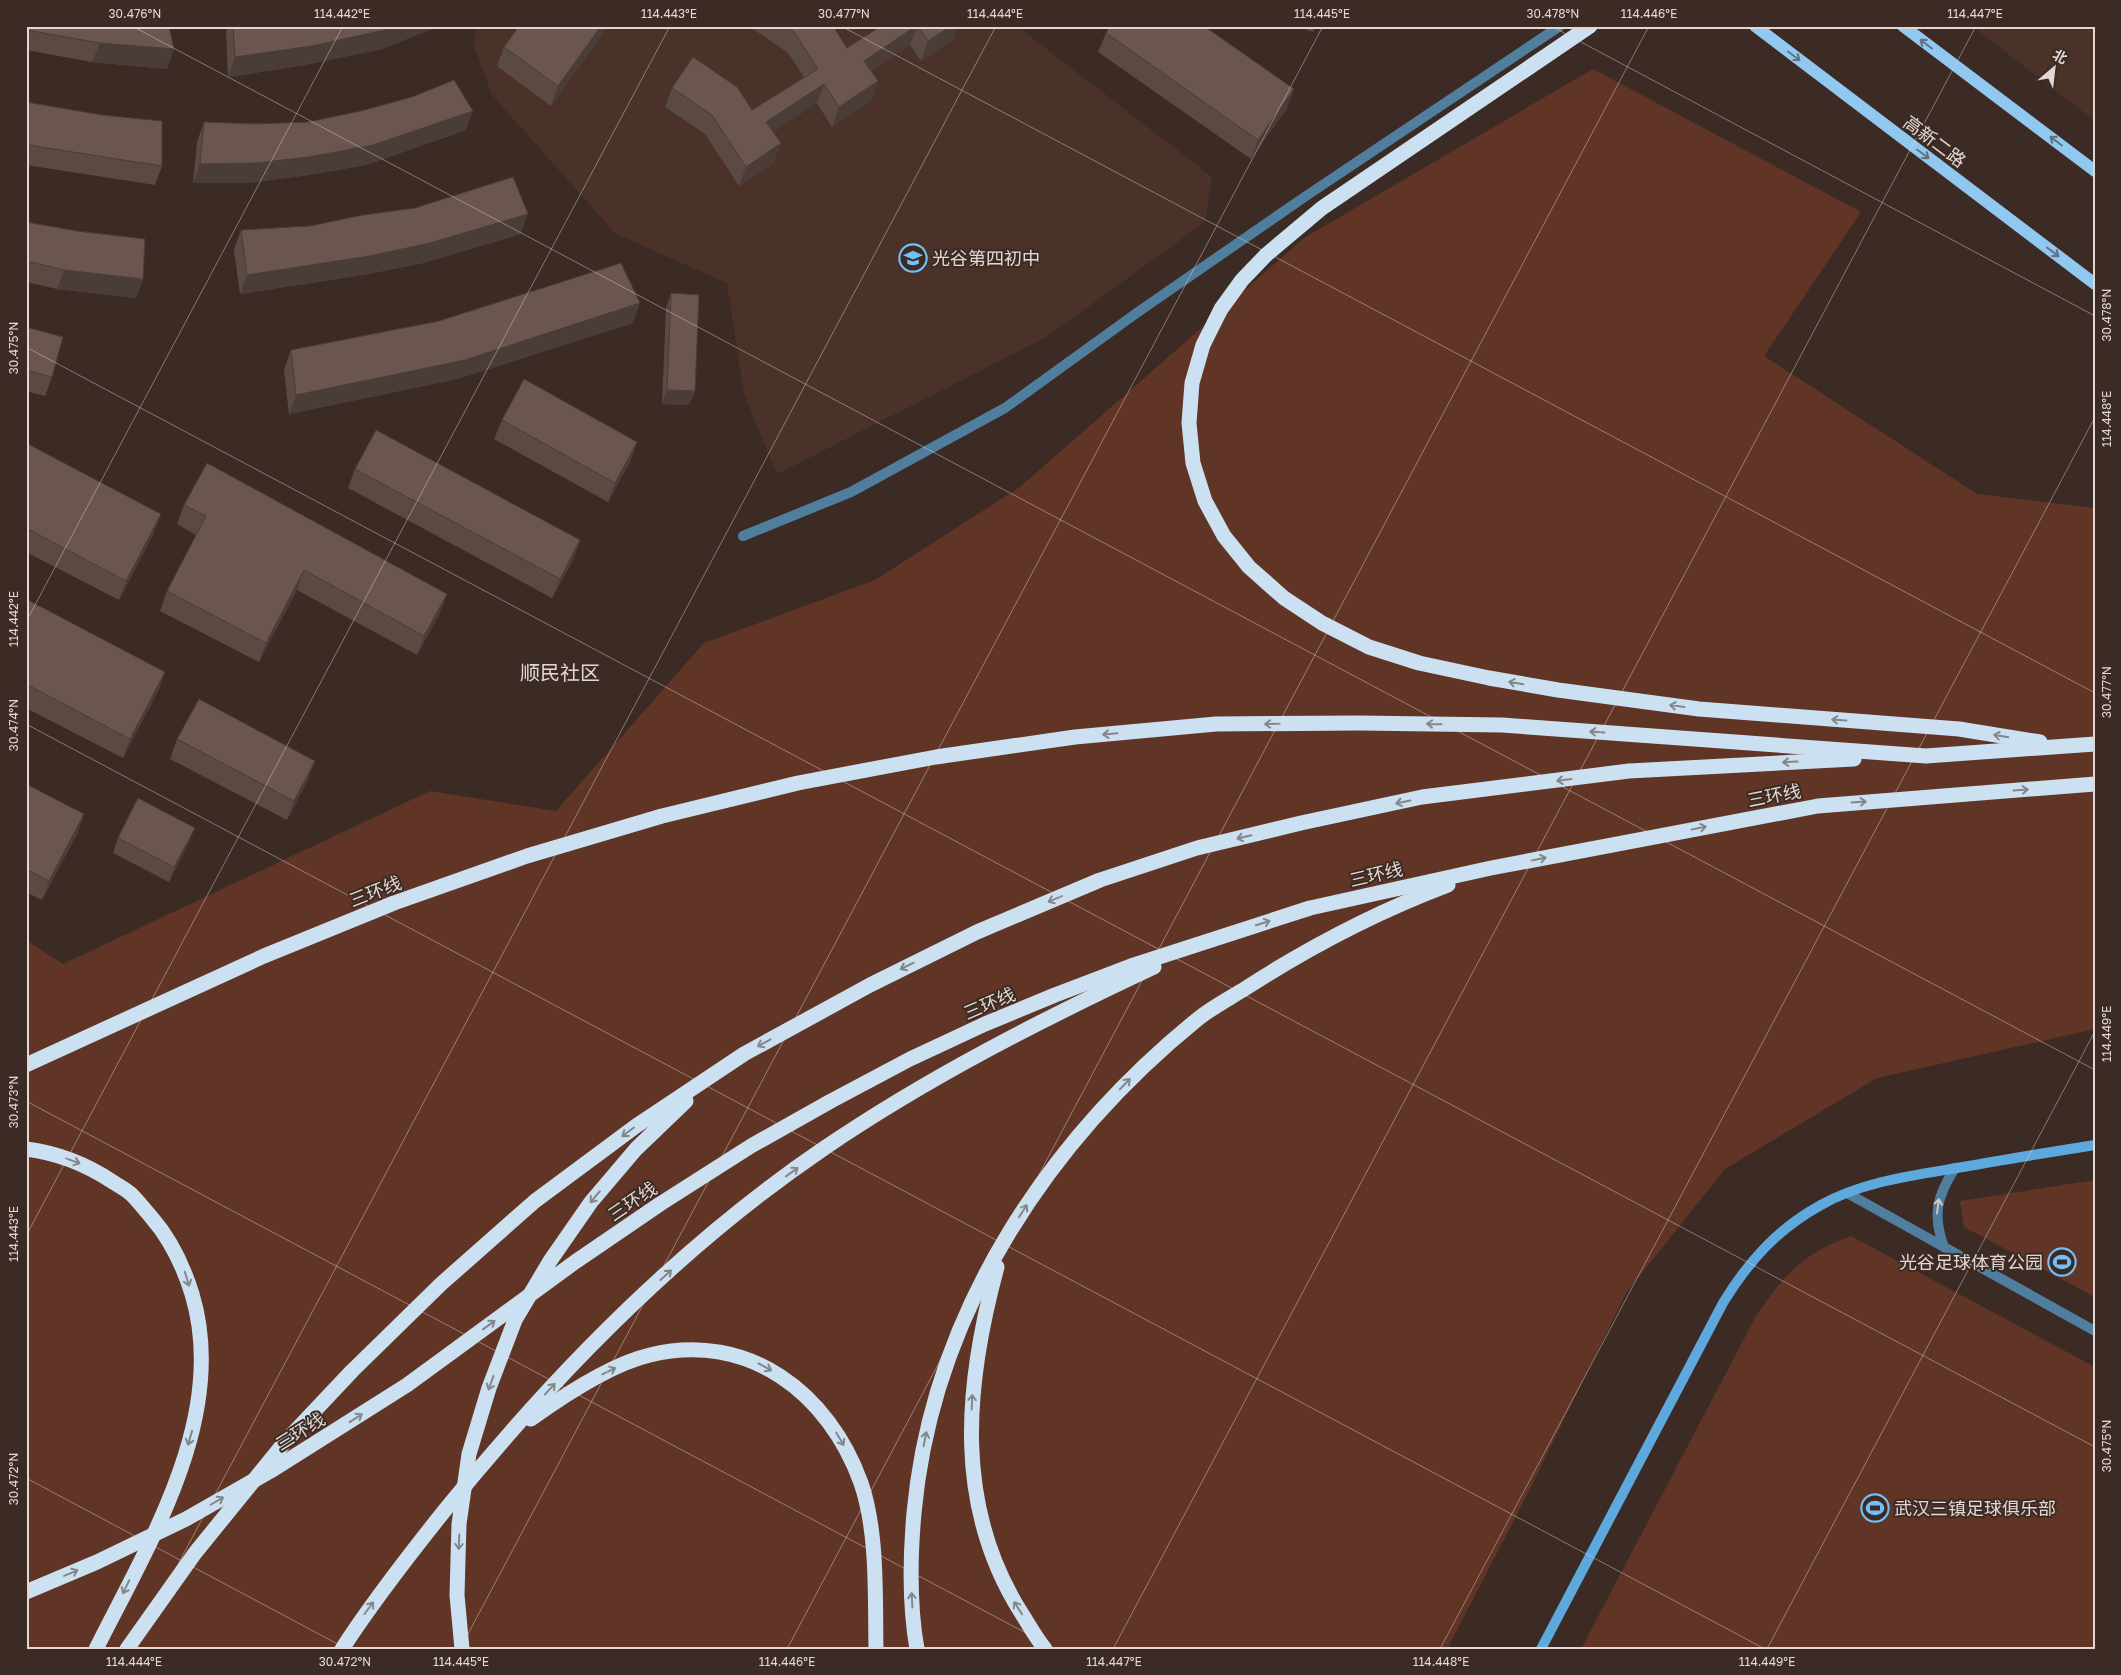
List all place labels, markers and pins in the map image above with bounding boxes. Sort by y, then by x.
school or university icon: 光谷第四初中 [898,243,928,273]
place label: 光谷第四初中 [932,247,1040,269]
sports icon: 光谷足球体育公园 [2047,1247,2077,1277]
place label: 光谷足球体育公园 [1899,1251,2043,1273]
sports icon: 武汉三镇足球俱乐部 [1860,1493,1890,1523]
place label: 武汉三镇足球俱乐部 [1894,1497,2056,1519]

